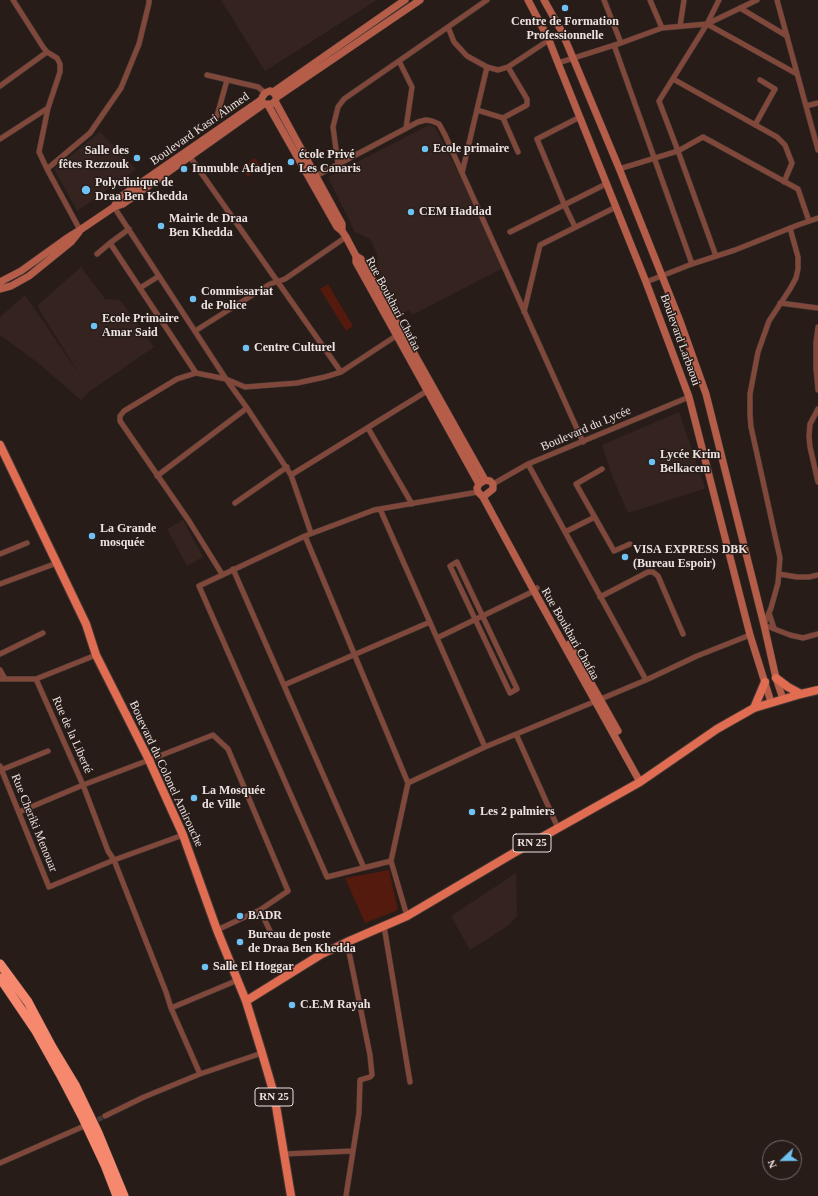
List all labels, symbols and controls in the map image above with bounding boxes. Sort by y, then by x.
marker: Centre de Formation Professionnelle [560,3,570,13]
place label: Centre de Formation Professionnelle [511,15,619,43]
street label: Boulevard Kasri Ahmed [148,89,252,169]
place label: Ecole primaire [433,142,509,156]
place label: Salle des fêtes Rezzouk [59,144,129,172]
marker: Ecole primaire [420,144,430,154]
place label: école Privé Les Canaris [299,148,361,176]
marker: Salle des fêtes Rezzouk [132,153,142,163]
marker: école Privé Les Canaris [286,157,296,167]
place label: Immuble Afadjen [192,162,283,176]
marker: Immuble Afadjen [179,164,189,174]
place label: Polyclinique de Draa Ben Khedda [95,176,188,204]
marker: Polyclinique de Draa Ben Khedda [80,184,92,196]
place label: CEM Haddad [419,205,491,219]
marker: CEM Haddad [406,207,416,217]
place label: Mairie de Draa Ben Khedda [169,212,248,240]
marker: Mairie de Draa Ben Khedda [156,221,166,231]
street label: Rue Boukhari Chafaa [362,255,424,353]
place label: Commissariat de Police [201,285,273,313]
street label: Boulevard Larbaoui [657,292,703,388]
marker: Commissariat de Police [188,294,198,304]
place label: Ecole Primaire Amar Said [102,312,179,340]
marker: Ecole Primaire Amar Said [89,321,99,331]
place label: Centre Culturel [254,341,335,355]
marker: Centre Culturel [241,343,251,353]
street label: Boulevard du Lycée [539,403,633,455]
place label: Lycée Krim Belkacem [660,448,720,476]
marker: Lycée Krim Belkacem [647,457,657,467]
place label: La Grande mosquée [100,522,156,550]
marker: La Grande mosquée [87,531,97,541]
place label: VISA EXPRESS DBK (Bureau Espoir) [633,543,748,571]
marker: VISA EXPRESS DBK (Bureau Espoir) [620,552,630,562]
street label: Rue Boukhari Chafaa [538,585,602,683]
street label: Rue de la Liberté [49,694,95,776]
street label: Bouevard du Colonel Amirouche [126,699,206,849]
street label: Rue Cheriki Menouar [8,772,60,874]
place label: La Mosquée de Ville [202,784,265,812]
marker: La Mosquée de Ville [189,793,199,803]
place label: Les 2 palmiers [480,805,555,819]
marker: Les 2 palmiers [467,807,477,817]
road number: RN 25 [513,834,551,852]
place label: BADR [248,909,282,923]
marker: BADR [235,911,245,921]
place label: Bureau de poste de Draa Ben Khedda [248,928,356,956]
marker: Bureau de poste de Draa Ben Khedda [235,937,245,947]
place label: Salle El Hoggar [213,960,294,974]
marker: Salle El Hoggar [200,962,210,972]
place label: C.E.M Rayah [300,998,370,1012]
marker: C.E.M Rayah [287,1000,297,1010]
road number: RN 25 [255,1088,293,1106]
north arrow [762,1140,802,1180]
text: N [765,1158,779,1170]

